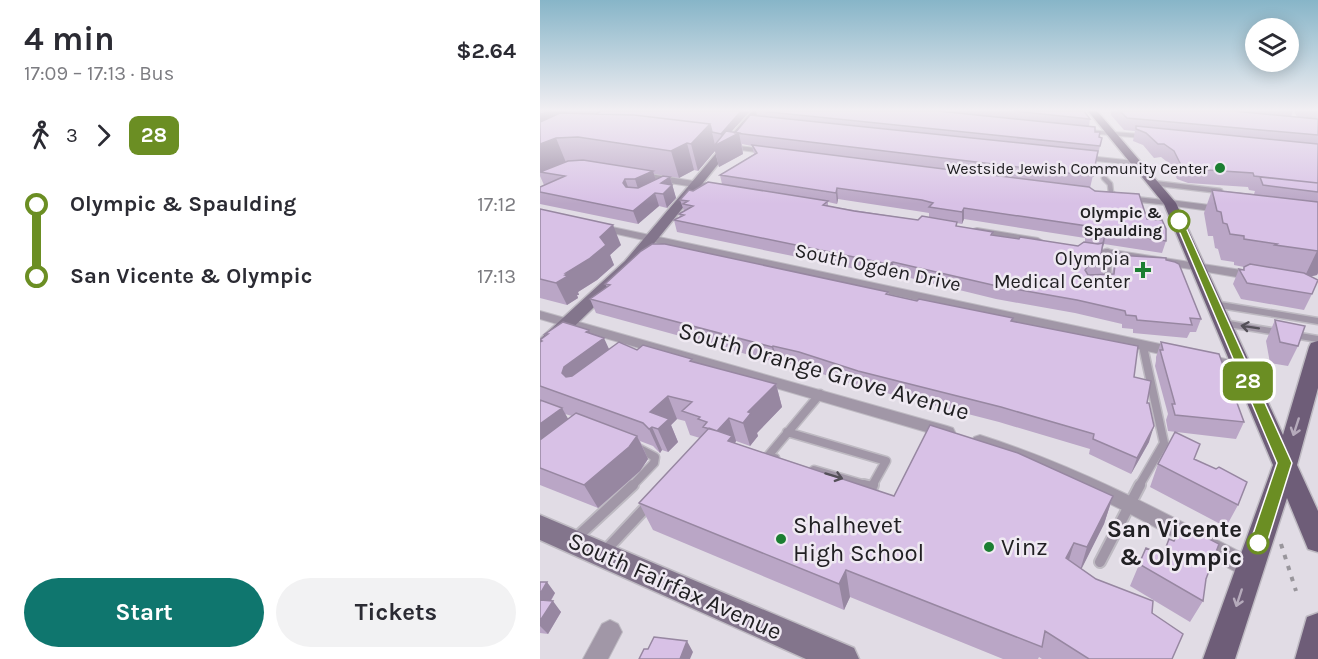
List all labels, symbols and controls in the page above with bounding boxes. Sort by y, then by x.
map controls [1245,18,1299,72]
button: layers [1245,18,1299,72]
text: 4 min [24,20,115,58]
text: $2.64 [456,38,516,64]
text: 17:09 – 17:13 · Bus [24,62,174,85]
icon: walk [24,119,57,152]
icon: forward [87,119,120,152]
text: 28 [141,123,167,147]
text: 3 [66,124,78,147]
place label: Westside Jewish Community Center [946,159,1208,178]
marker: Westside Jewish Community Center [1213,161,1227,175]
text: Olympic & Spaulding [70,191,296,217]
text: 17:12 [477,193,516,216]
place label: Olympic & Spaulding [1080,203,1162,240]
marker: Olympic & Spaulding [1168,210,1190,232]
street label: South Ogden Drive [793,239,963,296]
place label: Olympia Medical Center [994,247,1131,293]
marker: Olympia Medical Center [1134,261,1152,279]
text: San Vicente & Olympic [70,263,312,289]
text: 17:13 [477,265,516,288]
street label: South Orange Grove Avenue [675,316,973,426]
one-way arrow [1241,322,1260,333]
line badge: 28 [1221,362,1275,400]
text: 28 [1235,369,1261,393]
one-way arrow [1290,417,1301,436]
one-way arrow [824,471,843,482]
place label: Shalhevet High School [793,511,924,567]
place label: San Vicente & Olympic [1107,515,1242,571]
street label: South Fairfax Avenue [564,526,786,646]
marker: Shalhevet High School [774,532,788,546]
marker: San Vicente & Olympic [1247,532,1269,554]
place label: Vinz [1001,533,1048,561]
marker: Vinz [982,540,996,554]
button: Start [24,578,264,647]
button: Tickets [276,578,516,647]
one-way arrow [1233,588,1244,607]

